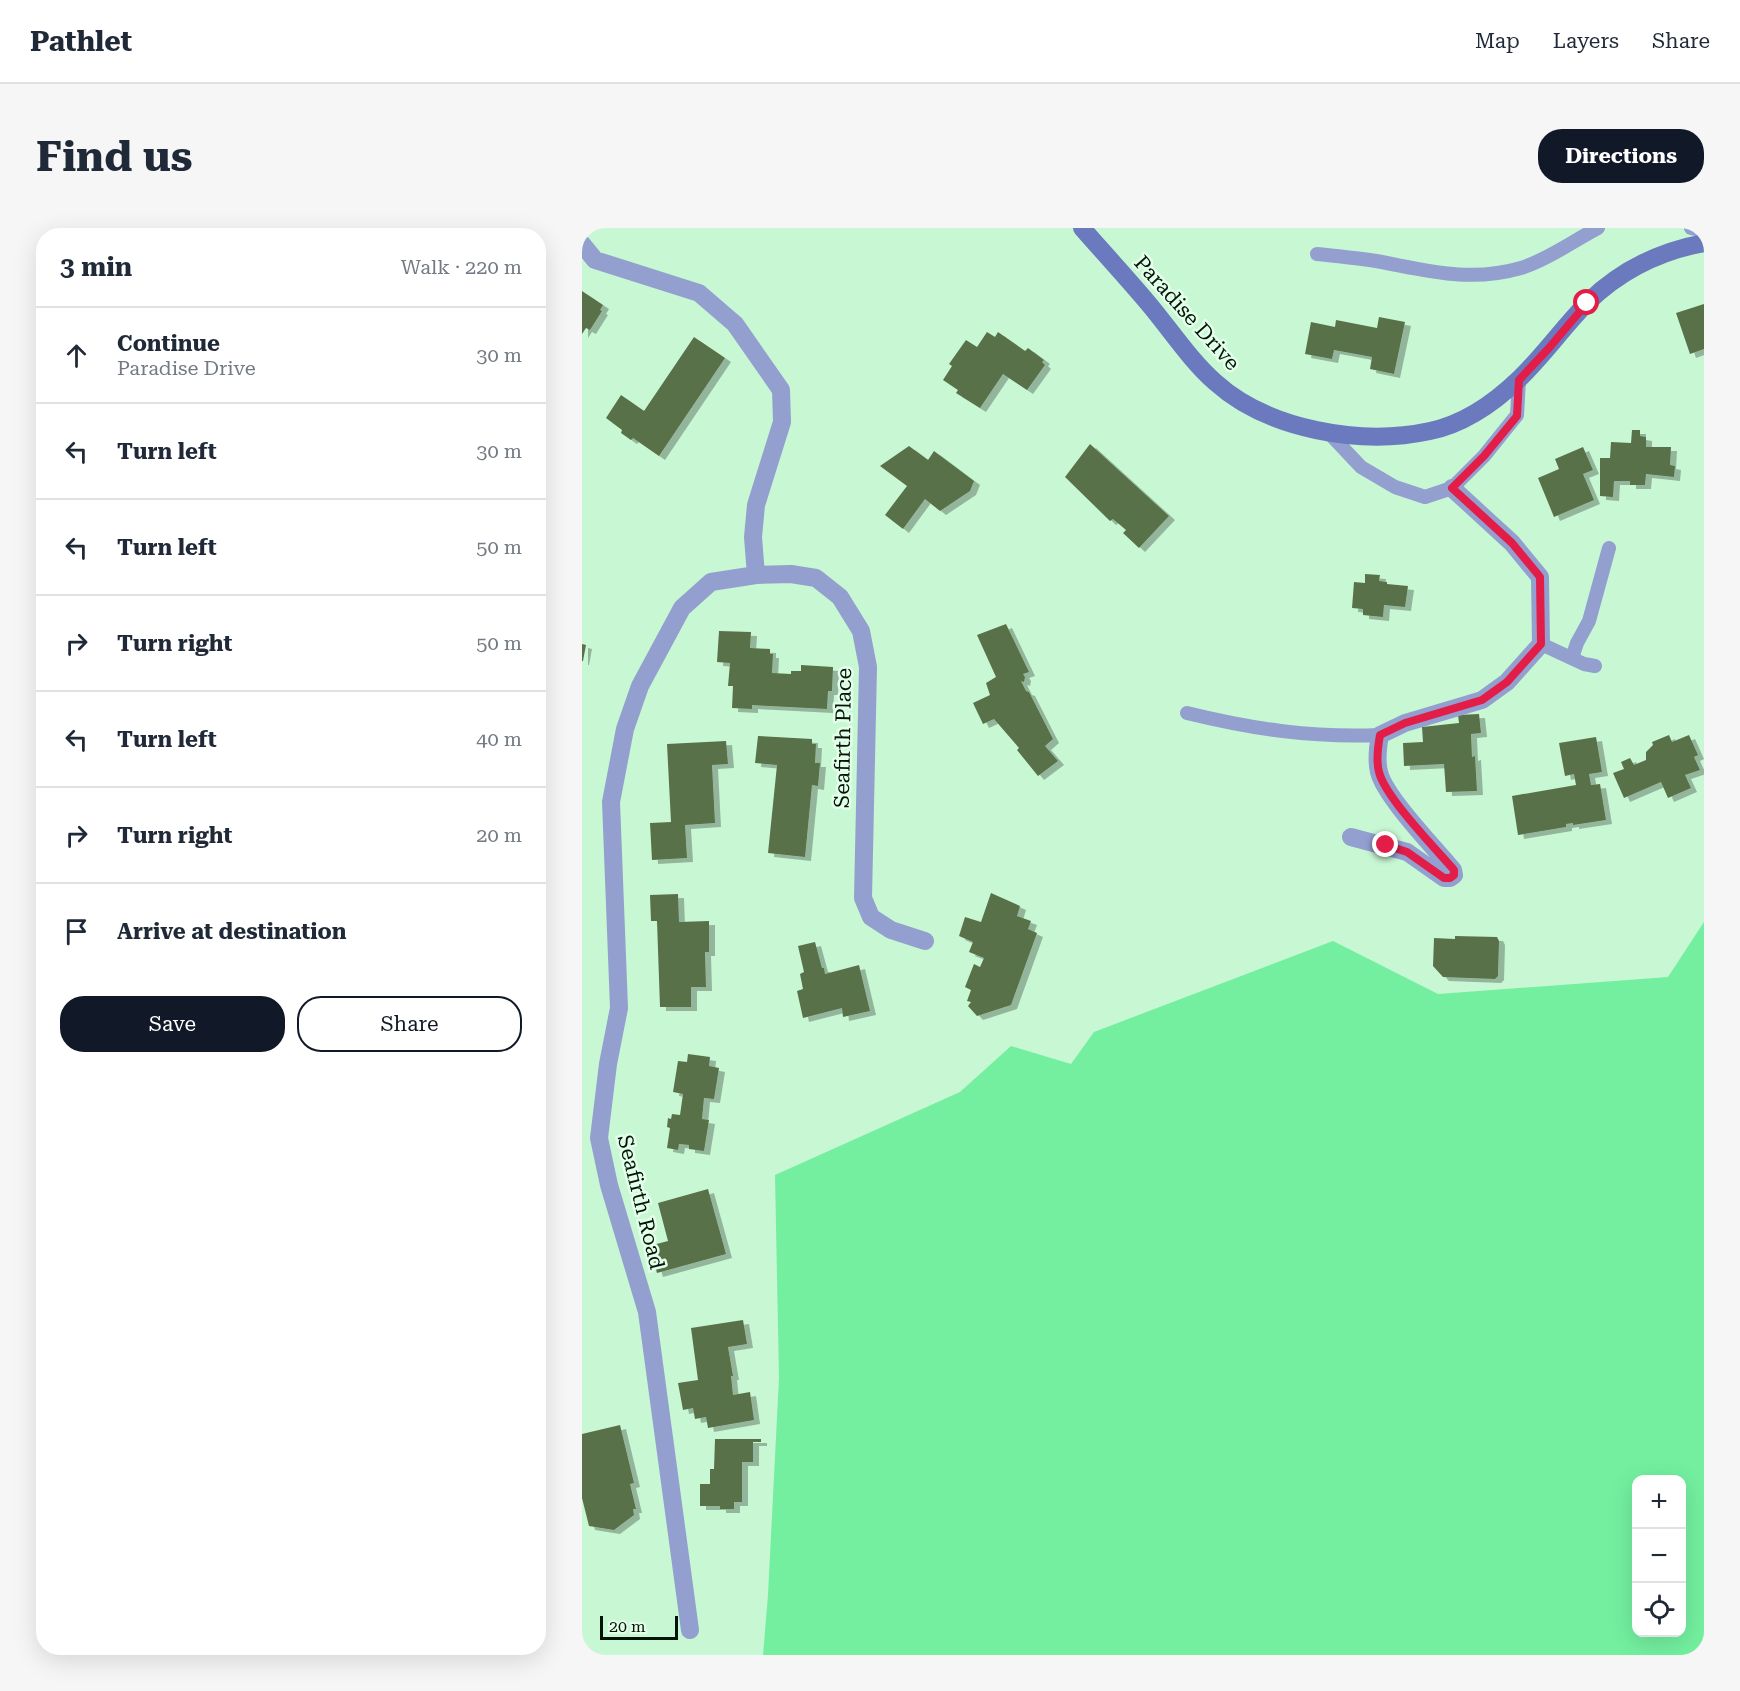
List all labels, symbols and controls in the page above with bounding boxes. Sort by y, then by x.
text: Pathlet [30,25,132,58]
text: Map [1475,29,1520,53]
text: Layers [1553,29,1619,53]
text: Share [1652,29,1710,53]
button: Directions [1538,129,1704,183]
text: Find us [36,132,193,181]
street label: Paradise Drive [1129,251,1245,375]
text: 3 min [60,252,132,282]
text: Walk · 220 m [401,255,522,279]
route start [1573,289,1599,315]
text: Continue [117,331,220,356]
icon: ahead [60,339,93,372]
text: 30 m [476,343,522,367]
text: Paradise Drive [117,356,256,380]
icon: left [60,435,93,468]
text: Turn left [117,439,217,464]
text: 30 m [476,439,522,463]
icon: left [60,531,93,564]
text: Turn left [117,535,217,560]
text: 50 m [476,535,522,559]
icon: right [60,627,93,660]
text: Turn right [117,631,232,656]
text: 50 m [476,631,522,655]
street label: Seafirth Place [830,668,856,808]
icon: left [60,723,93,756]
text: Turn left [117,727,217,752]
text: 40 m [476,727,522,751]
icon: right [60,819,93,852]
text: Turn right [117,823,232,848]
text: 20 m [476,823,522,847]
route end [1372,831,1398,857]
icon: arrive [60,915,93,948]
text: Arrive at destination [117,919,346,944]
button: Save [60,996,285,1052]
button: Share [297,996,522,1052]
street label: Seafirth Road [613,1132,669,1272]
map controls [1632,1475,1686,1637]
button: + [1632,1475,1686,1529]
button: − [1632,1529,1686,1583]
button: locate [1632,1583,1686,1637]
scale bar [600,1613,678,1640]
text: 20 m [609,1617,646,1636]

